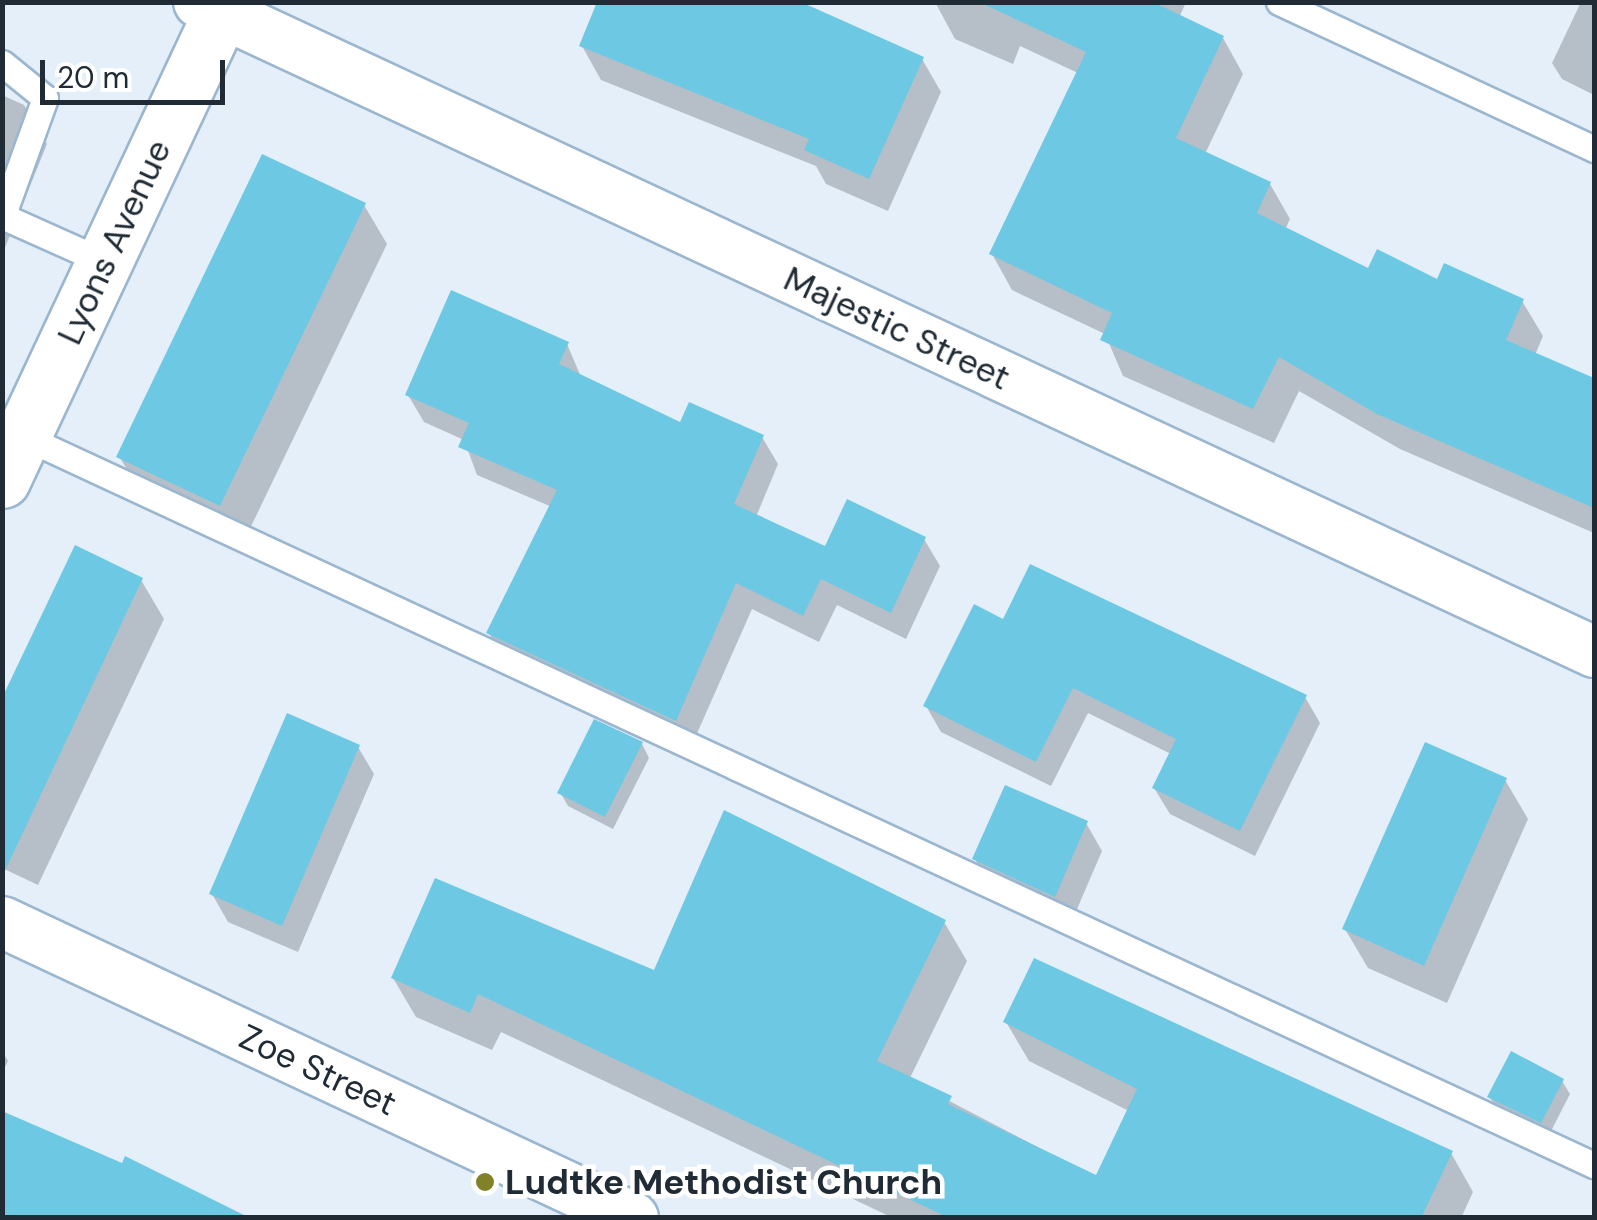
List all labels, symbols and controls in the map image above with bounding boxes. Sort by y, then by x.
scale bar [45,40,230,102]
text: 20 m [57,58,129,97]
street label: Lyons Avenue [48,133,180,351]
street label: Majestic Street [777,257,1017,399]
street label: Zoe Street [233,1015,403,1125]
place label: Ludtke Methodist Church [505,1161,942,1203]
marker: Ludtke Methodist Church [474,1171,496,1193]

